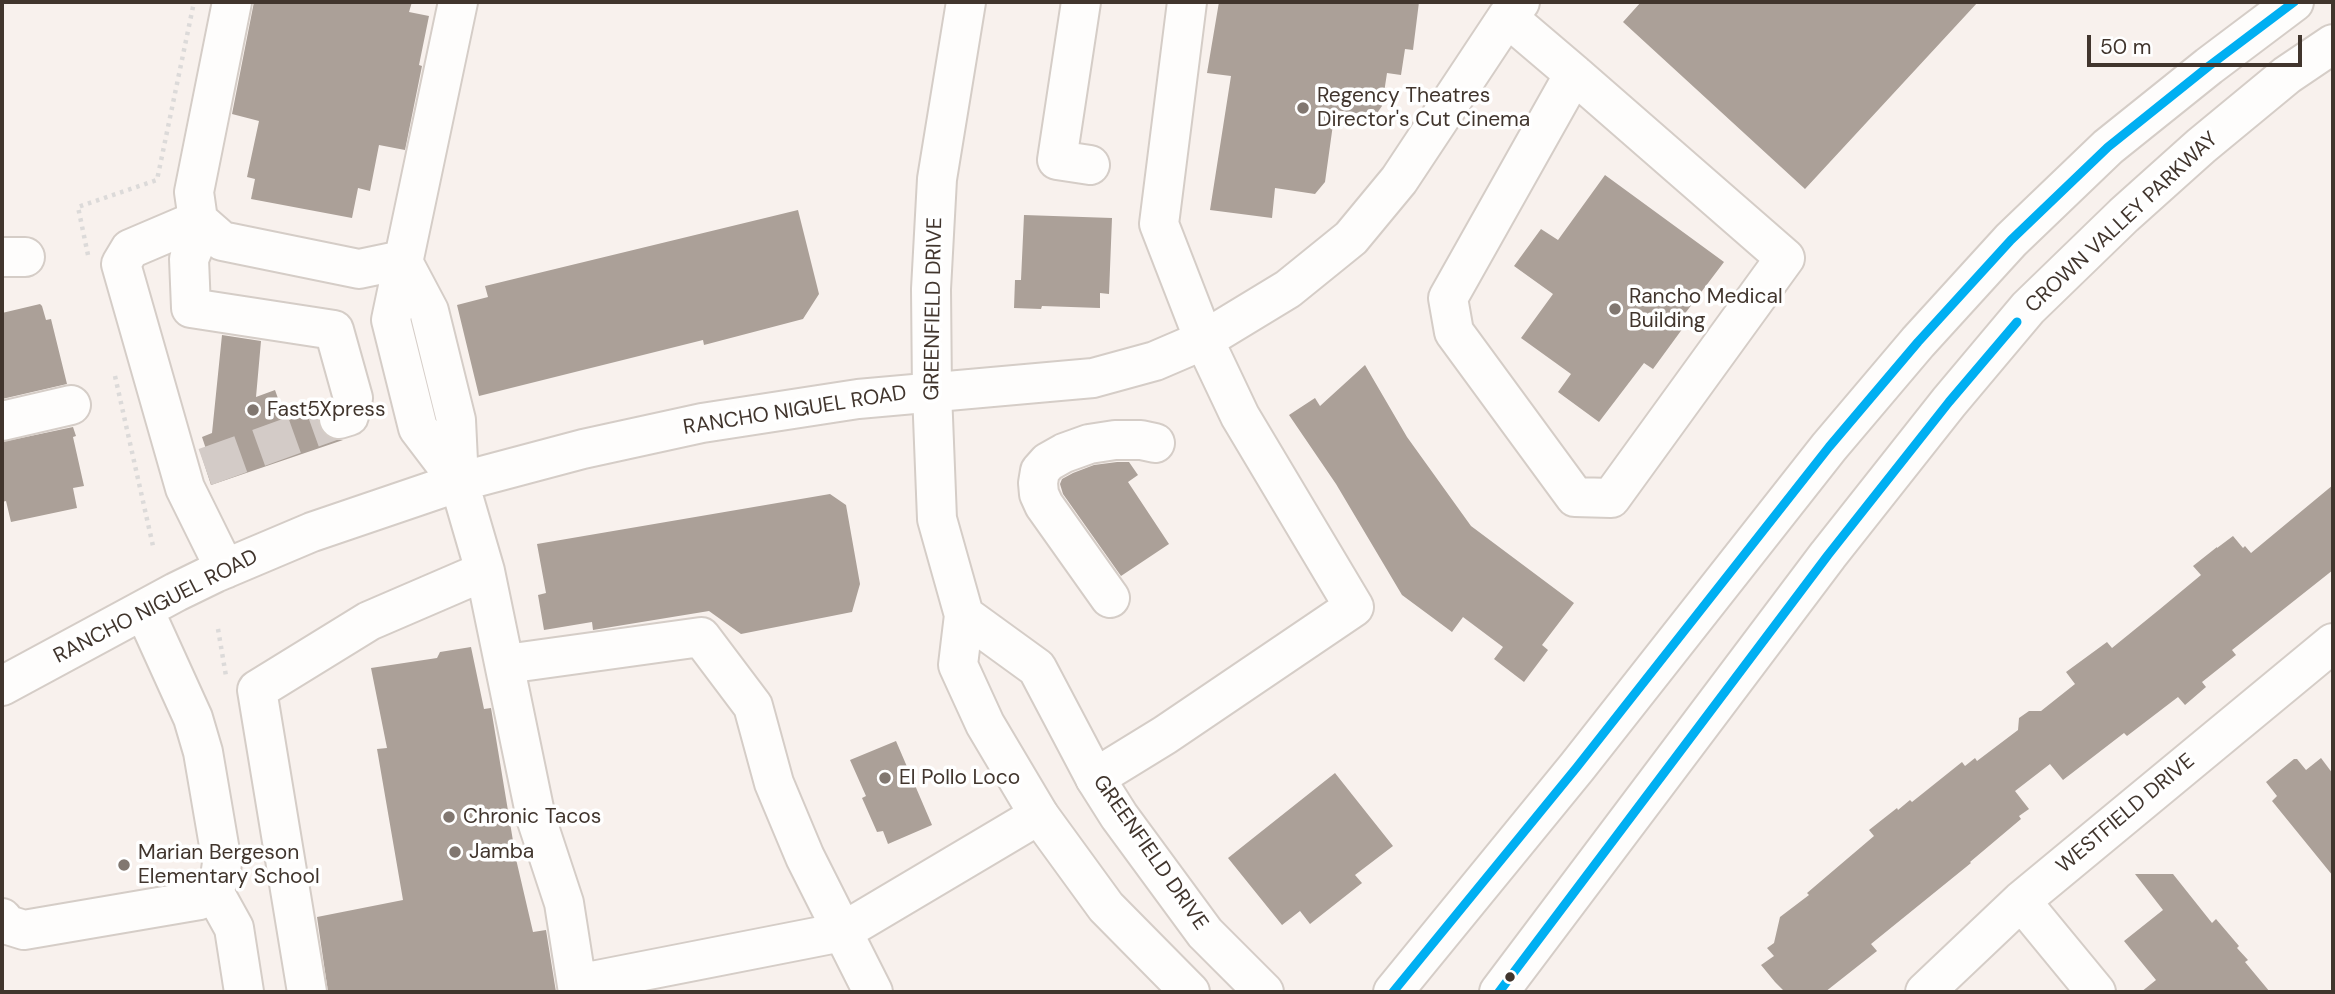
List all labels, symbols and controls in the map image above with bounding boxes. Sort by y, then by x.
scale bar [2090,21,2305,65]
text: 50 m [2100,33,2151,61]
place label: Regency Theatres Director's Cut Cinema [1317,83,1530,133]
marker: Regency Theatres Director's Cut Cinema [1295,100,1311,116]
street label: CROWN VALLEY PARKWAY [2021,127,2223,319]
street label: GREENFIELD DRIVE [920,217,948,401]
place label: Rancho Medical Building [1629,284,1783,334]
marker: Rancho Medical Building [1607,301,1623,317]
street label: RANCHO NIGUEL ROAD [682,381,908,441]
place label: Fast5Xpress [267,397,385,423]
marker: Fast5Xpress [245,402,261,418]
street label: RANCHO NIGUEL ROAD [50,545,262,669]
street label: WESTFIELD DRIVE [2052,749,2200,879]
place label: El Pollo Loco [899,765,1020,791]
marker: El Pollo Loco [877,770,893,786]
street label: GREENFIELD DRIVE [1087,771,1213,935]
place label: Chronic Tacos [463,804,601,830]
marker: Chronic Tacos [441,809,457,825]
place label: Jamba [469,839,534,865]
place label: Marian Bergeson Elementary School [138,840,320,890]
marker: Jamba [447,844,463,860]
marker: Marian Bergeson Elementary School [116,857,132,873]
unlabelled marker [1503,970,1517,984]

